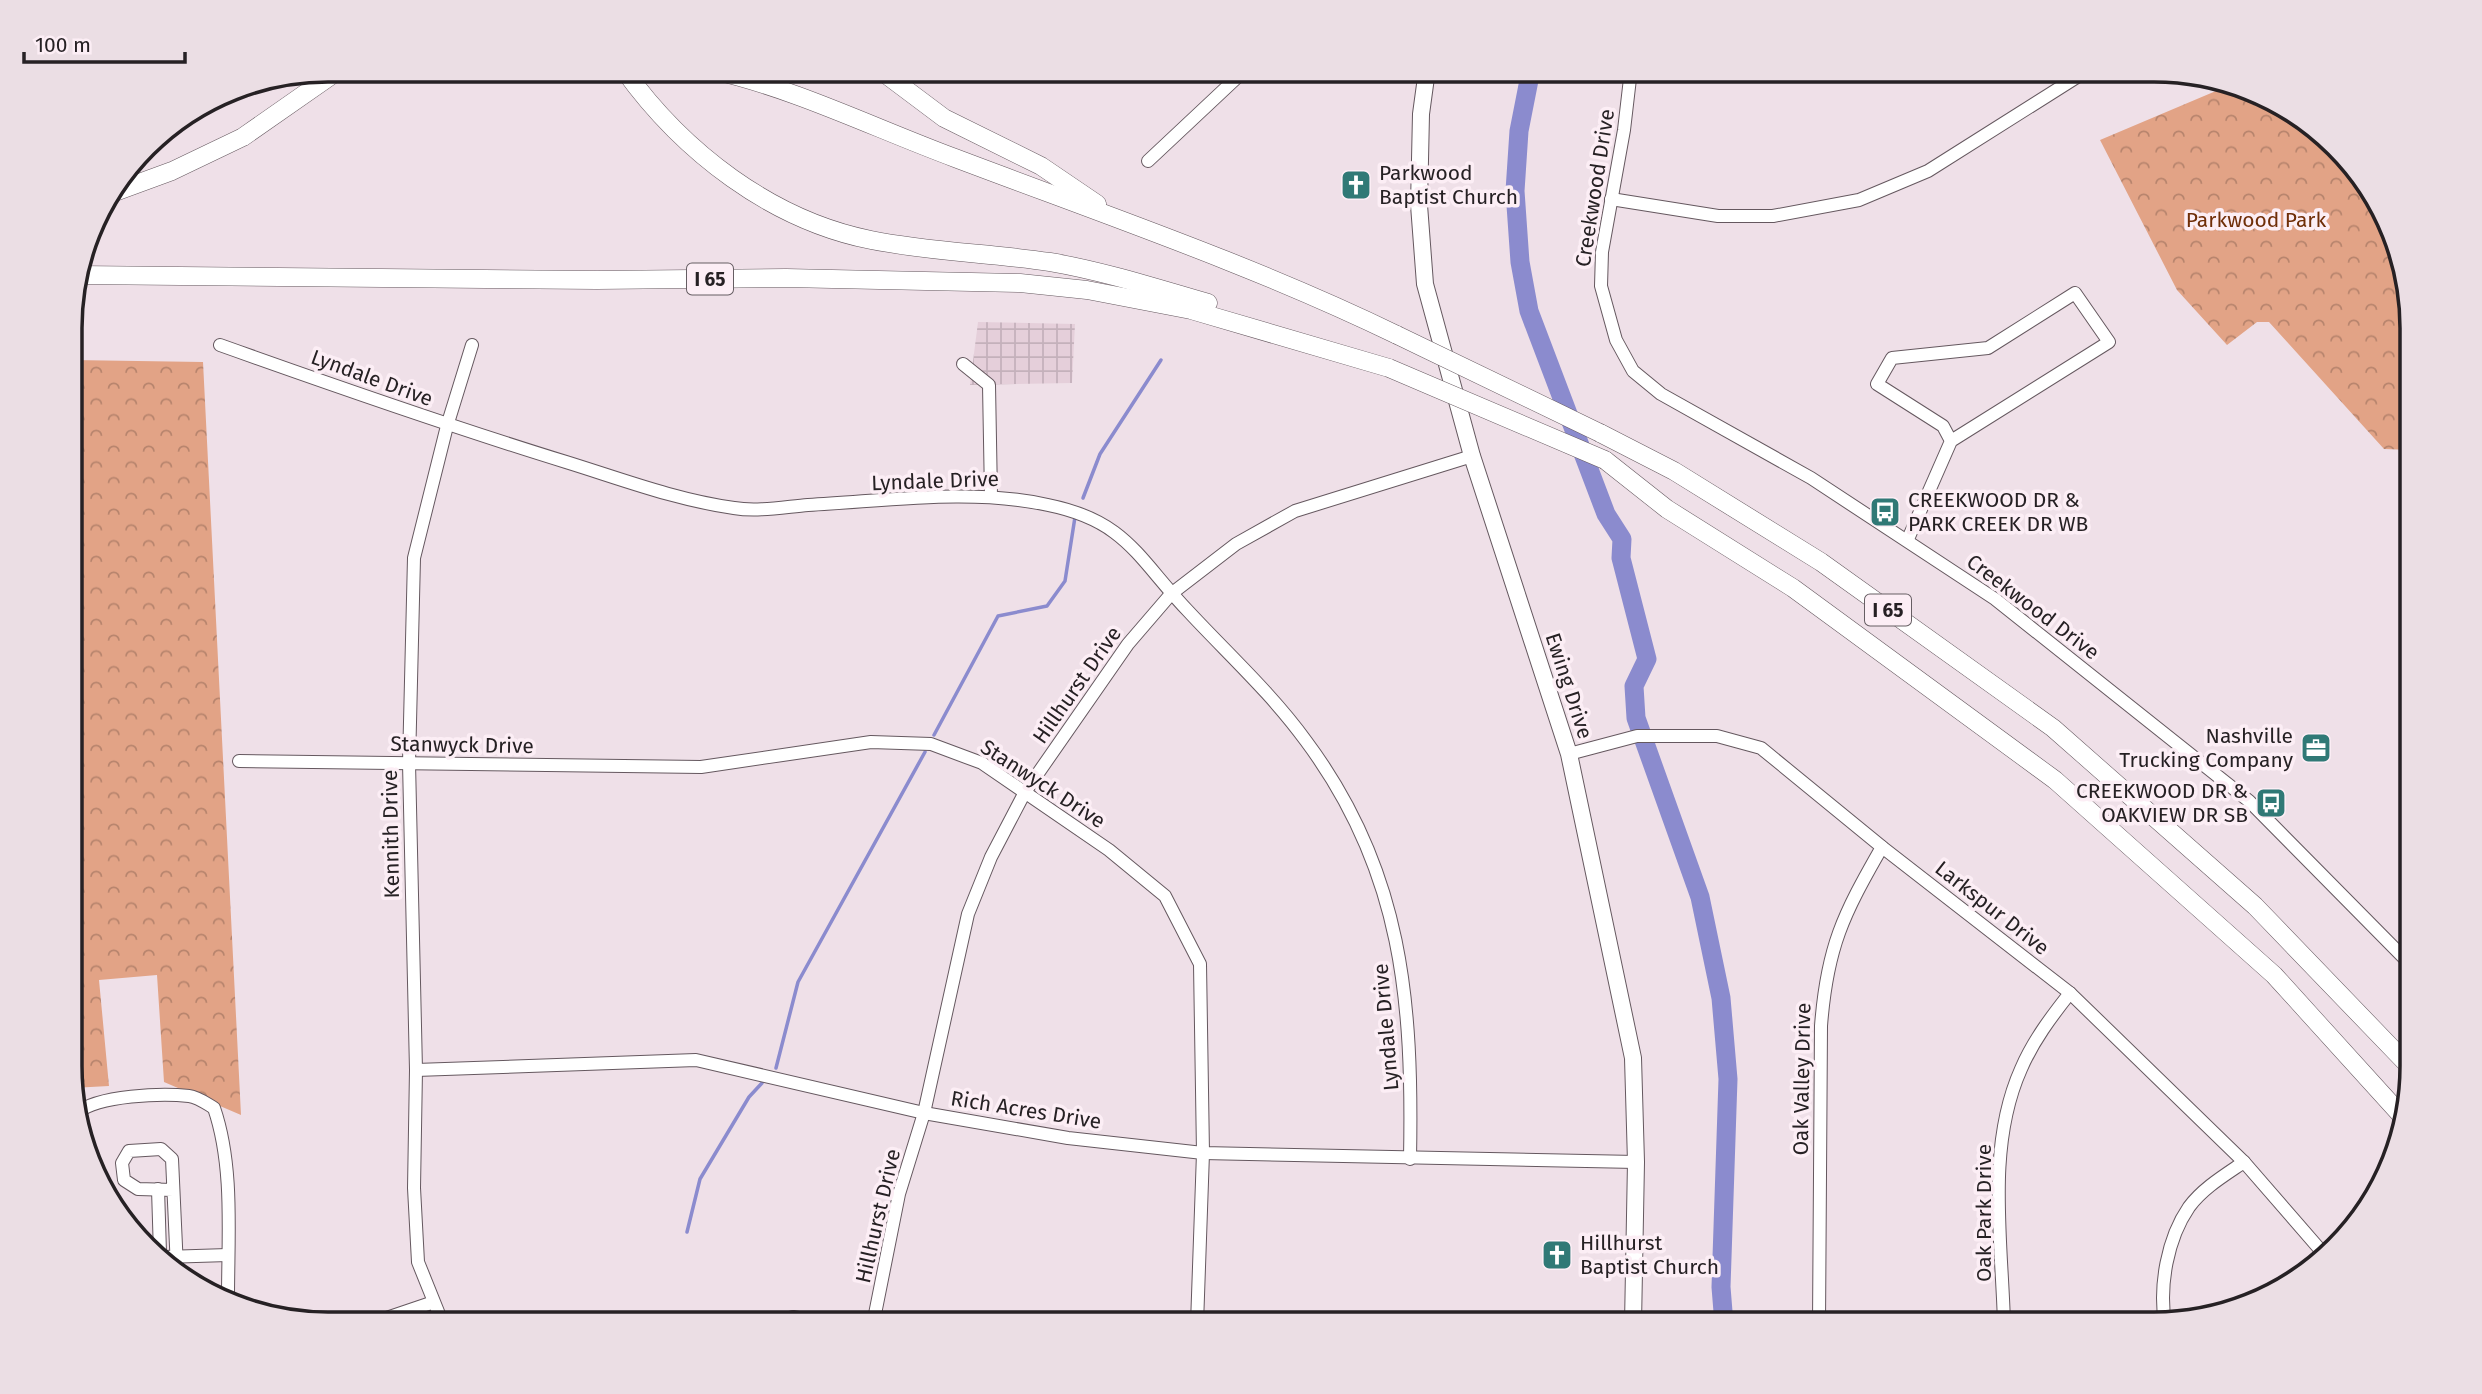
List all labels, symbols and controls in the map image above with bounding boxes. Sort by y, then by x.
scale bar [24,21,186,65]
text: 100 m [35,32,91,58]
street label: Creekwood Drive [1570,107,1620,269]
place label: Parkwood Baptist Church [1379,160,1518,210]
church icon: Parkwood Baptist Church [1339,168,1373,202]
park label: Parkwood Park [2186,207,2326,233]
road number: I 65 [687,264,733,294]
street label: Lyndale Drive [308,344,436,412]
street label: Lyndale Drive [871,466,999,496]
place label: CREEKWOOD DR & PARK CREEK DR WB [1908,487,2088,537]
bus stop icon: CREEKWOOD DR & PARK CREEK DR WB [1868,495,1902,529]
street label: Creekwood Drive [1961,549,2105,665]
road number: I 65 [1865,594,1911,625]
street label: Hillhurst Drive [1027,621,1127,749]
street label: Ewing Drive [1540,630,1598,742]
place label: Nashville Trucking Company [2119,723,2294,773]
street label: Stanwyck Drive [390,731,534,759]
office icon: Nashville Trucking Company [2299,731,2333,765]
street label: Stanwyck Drive [976,734,1110,834]
street label: Kennith Drive [377,769,405,899]
place label: CREEKWOOD DR & OAKVIEW DR SB [2076,778,2248,828]
bus stop icon: CREEKWOOD DR & OAKVIEW DR SB [2254,786,2288,820]
street label: Larkspur Drive [1930,855,2054,961]
street label: Lyndale Drive [1367,962,1405,1092]
street label: Oak Valley Drive [1788,1002,1816,1156]
street label: Rich Acres Drive [949,1085,1103,1135]
street label: Oak Park Drive [1971,1144,1997,1282]
street label: Hillhurst Drive [850,1146,906,1286]
place label: Hillhurst Baptist Church [1580,1230,1719,1280]
church icon: Hillhurst Baptist Church [1540,1238,1574,1272]

